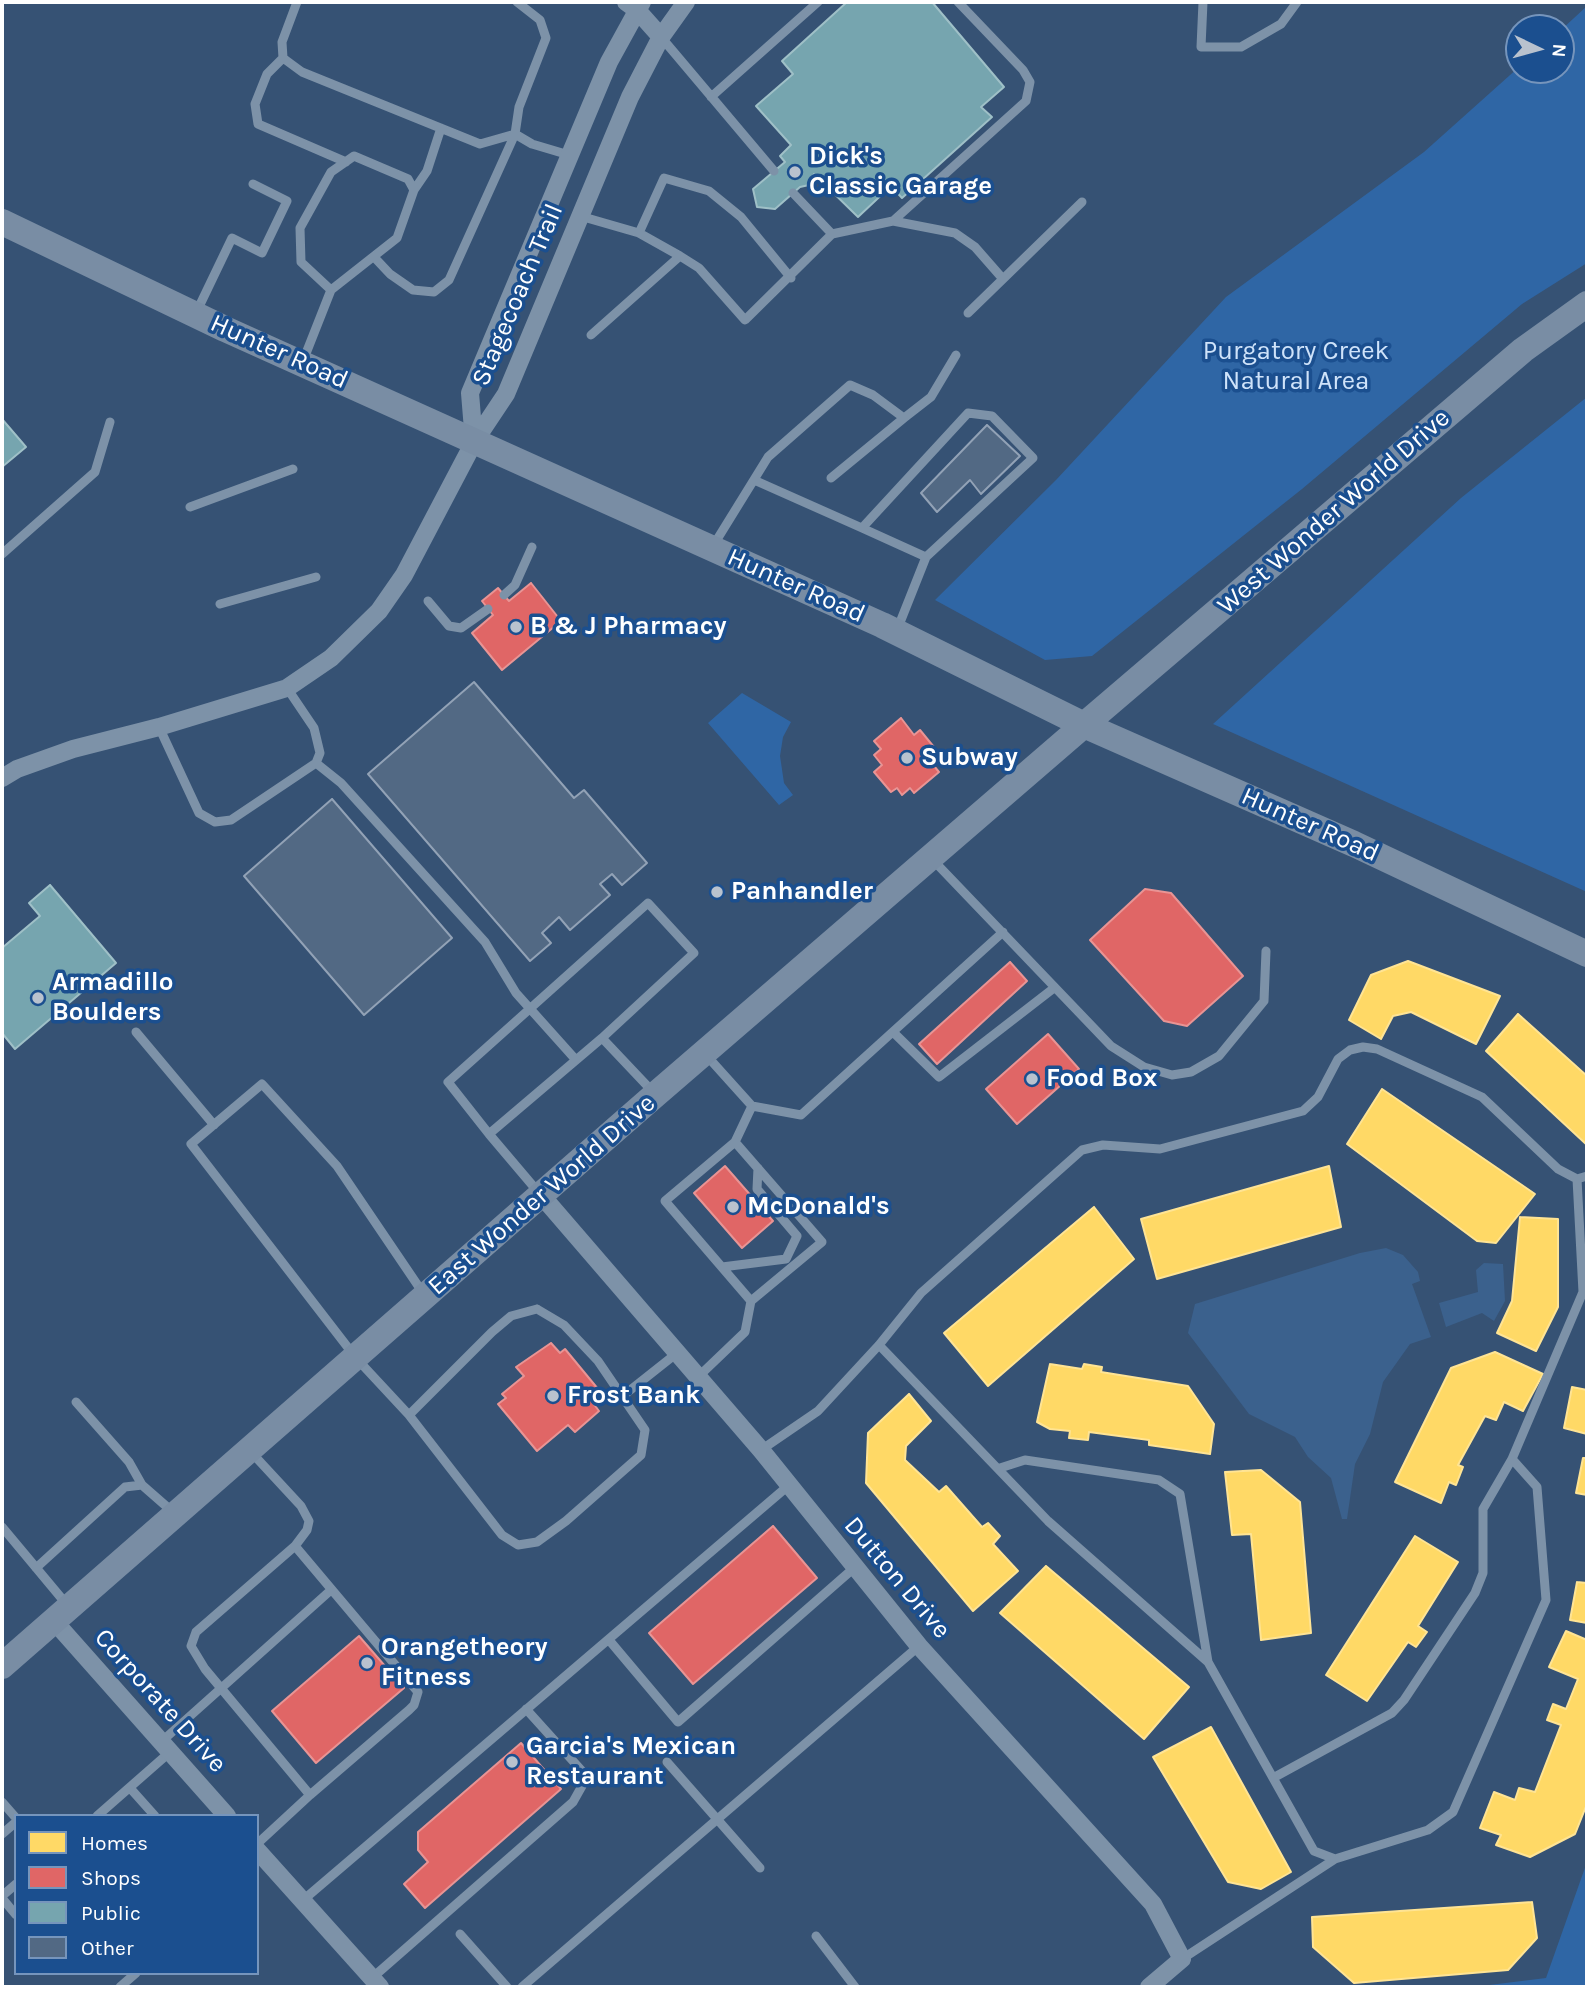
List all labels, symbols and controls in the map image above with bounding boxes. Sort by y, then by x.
north arrow [1505,14,1575,84]
text: N [1547,43,1570,58]
place label: Dick's Classic Garage [809,141,992,202]
marker: Dick's Classic Garage [787,164,803,180]
street label: Stagecoach Trail [466,199,570,391]
street label: Hunter Road [205,308,353,396]
park label: Purgatory Creek Natural Area [1203,336,1389,398]
street label: West Wonder World Drive [1211,403,1457,621]
street label: Hunter Road [722,542,870,630]
place label: B & J Pharmacy [530,611,727,643]
marker: B & J Pharmacy [508,619,524,635]
place label: Subway [921,742,1018,774]
marker: Subway [899,750,915,766]
street label: Hunter Road [1236,781,1384,869]
place label: Panhandler [731,876,873,908]
marker: Panhandler [709,884,725,900]
place label: Armadillo Boulders [52,967,173,1028]
marker: Armadillo Boulders [30,990,46,1006]
place label: Food Box [1046,1063,1157,1095]
marker: Food Box [1024,1071,1040,1087]
street label: East Wonder World Drive [422,1088,662,1302]
place label: McDonald's [747,1191,890,1223]
marker: McDonald's [725,1199,741,1215]
place label: Frost Bank [567,1380,700,1412]
marker: Frost Bank [545,1388,561,1404]
street label: Dutton Drive [837,1511,957,1645]
street label: Corporate Drive [87,1623,233,1779]
place label: Orangetheory Fitness [381,1632,548,1694]
marker: Orangetheory Fitness [359,1655,375,1671]
place label: Garcia's Mexican Restaurant [526,1731,736,1792]
marker: Garcia's Mexican Restaurant [504,1754,520,1770]
legend [14,1814,259,1975]
text: Homes [81,1831,148,1855]
text: Shops [81,1866,141,1890]
text: Public [81,1901,141,1925]
text: Other [81,1936,134,1960]

